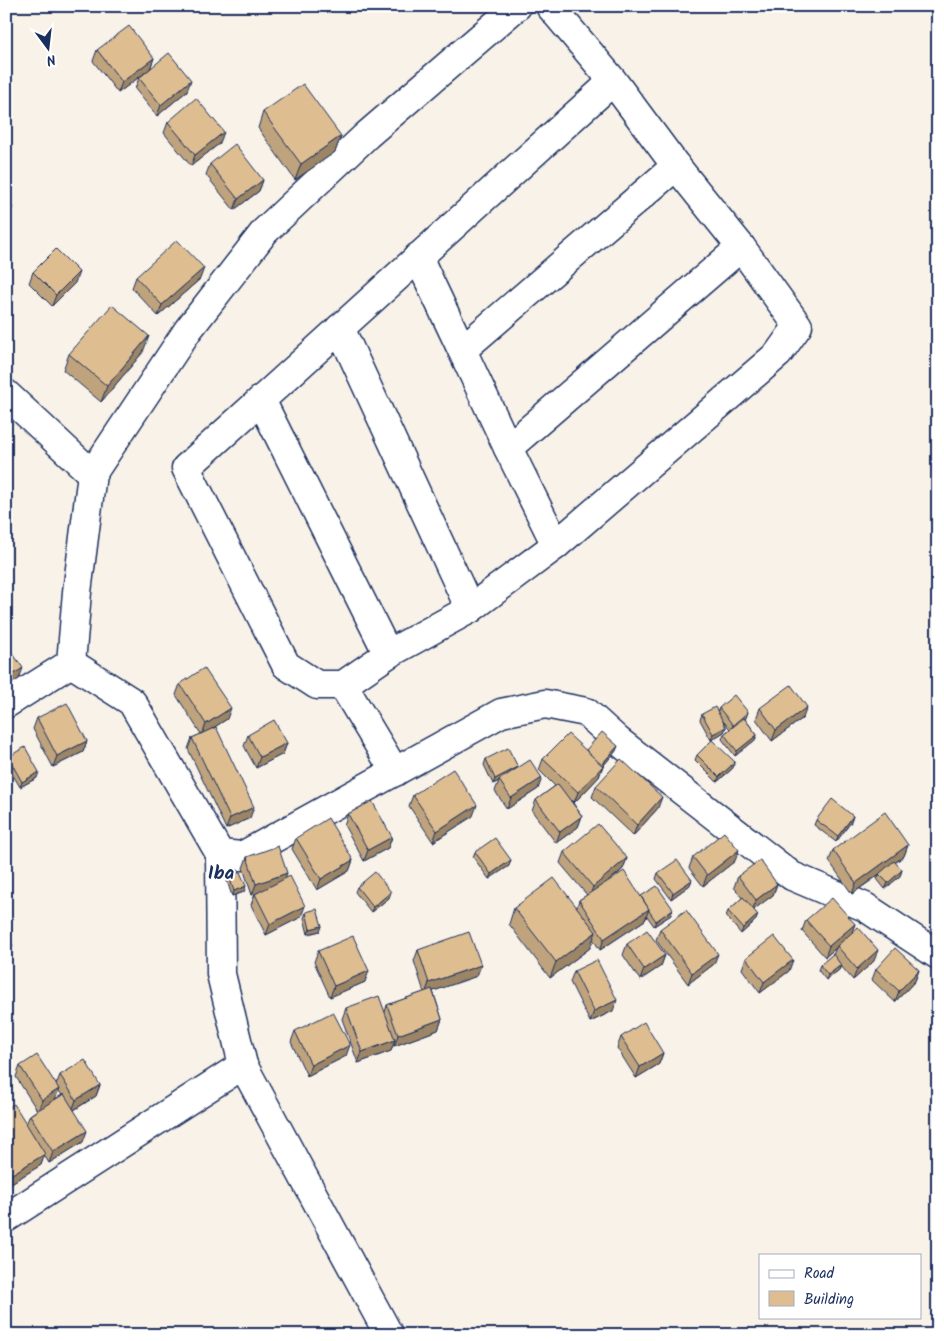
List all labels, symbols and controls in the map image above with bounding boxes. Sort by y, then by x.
north arrow [22,22,72,72]
text: N [44,48,58,71]
district label: Iba [208,859,234,889]
legend [759,1254,922,1318]
text: Road [804,1262,835,1286]
text: Building [804,1288,854,1312]

